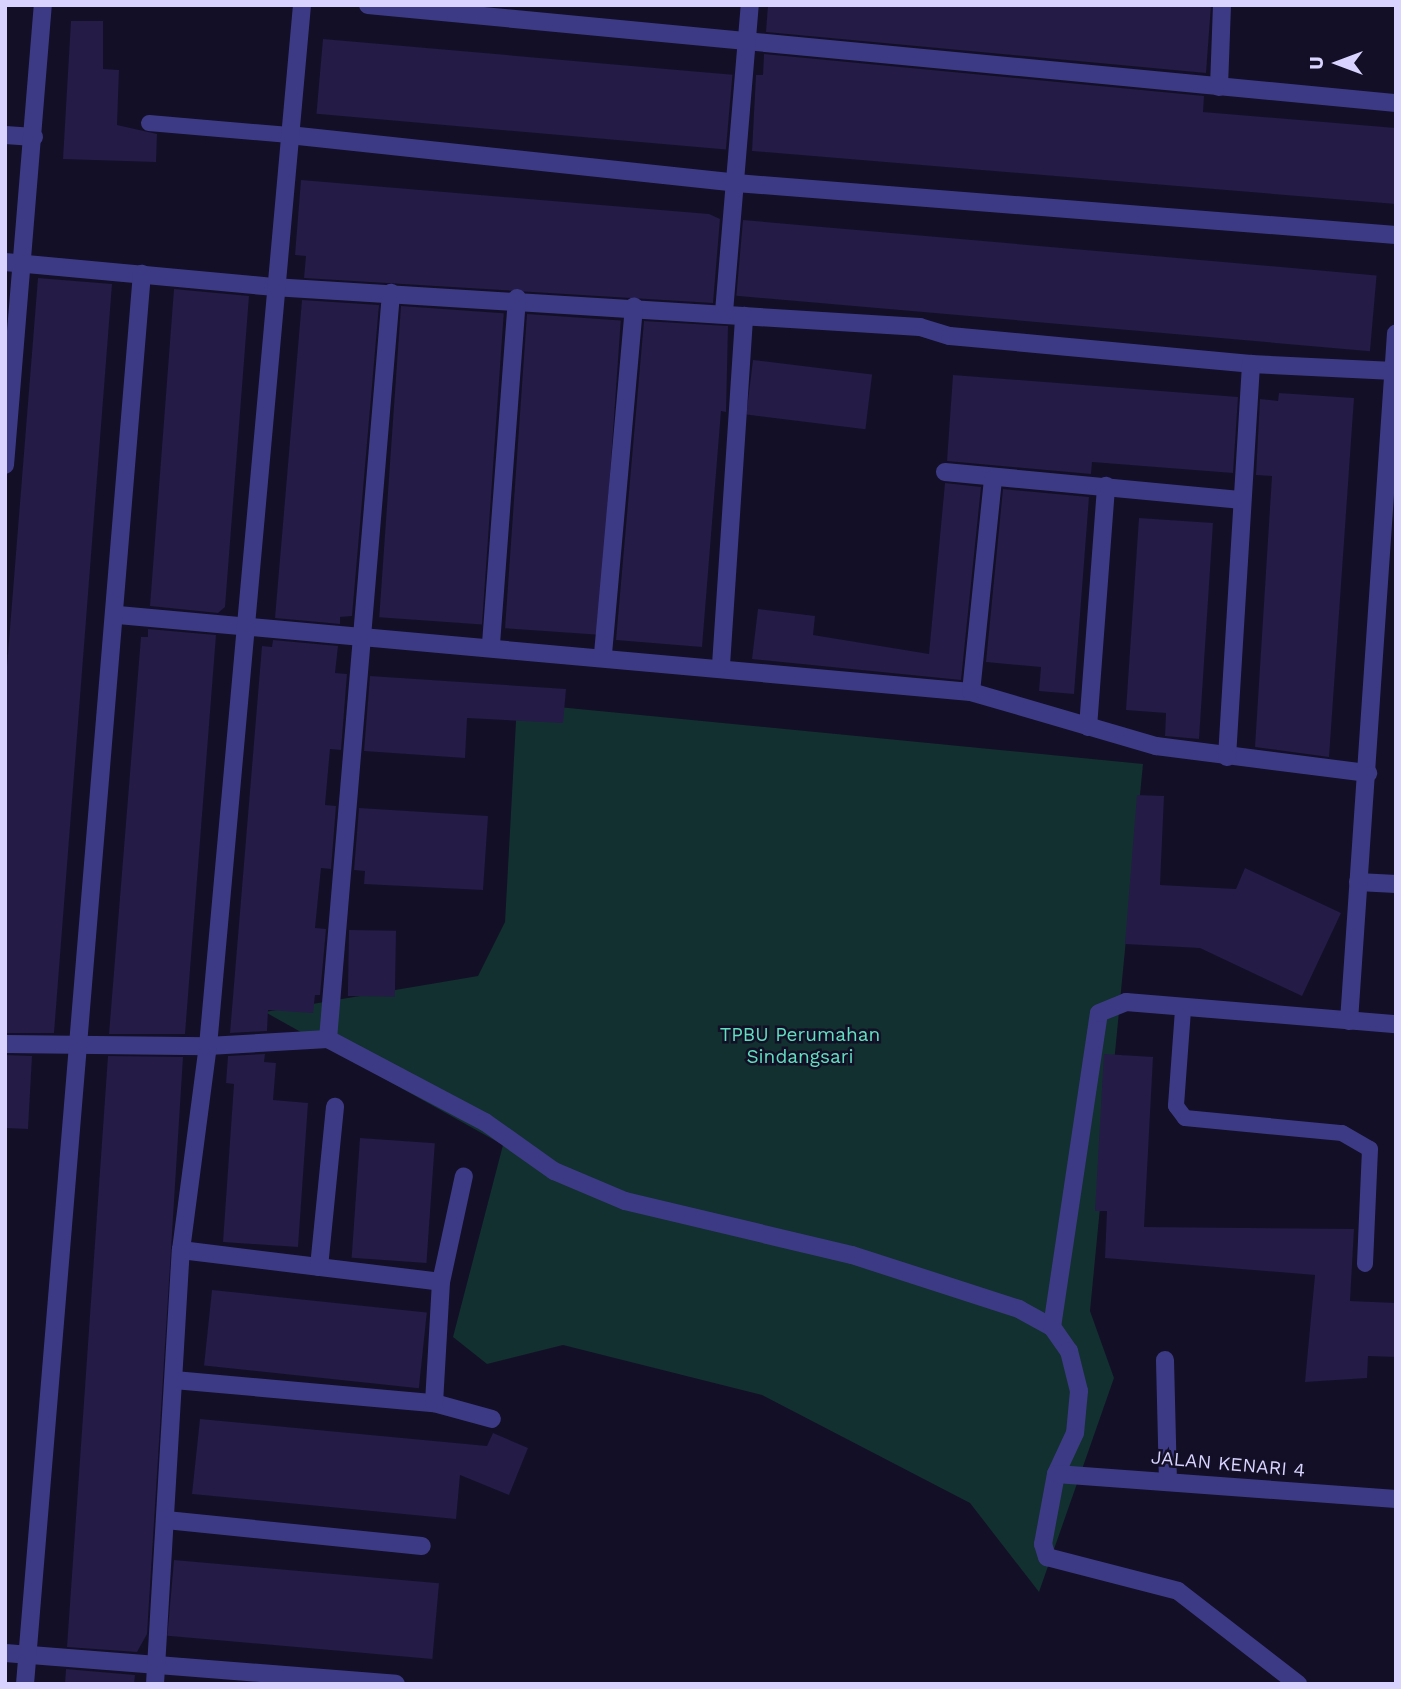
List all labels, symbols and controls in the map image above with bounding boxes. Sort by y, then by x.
north arrow [1303,28,1373,98]
text: U [1305,56,1328,70]
park label: TPBU Perumahan Sindangsari [720,1024,880,1068]
street label: JALAN KENARI 4 [1150,1446,1306,1482]

